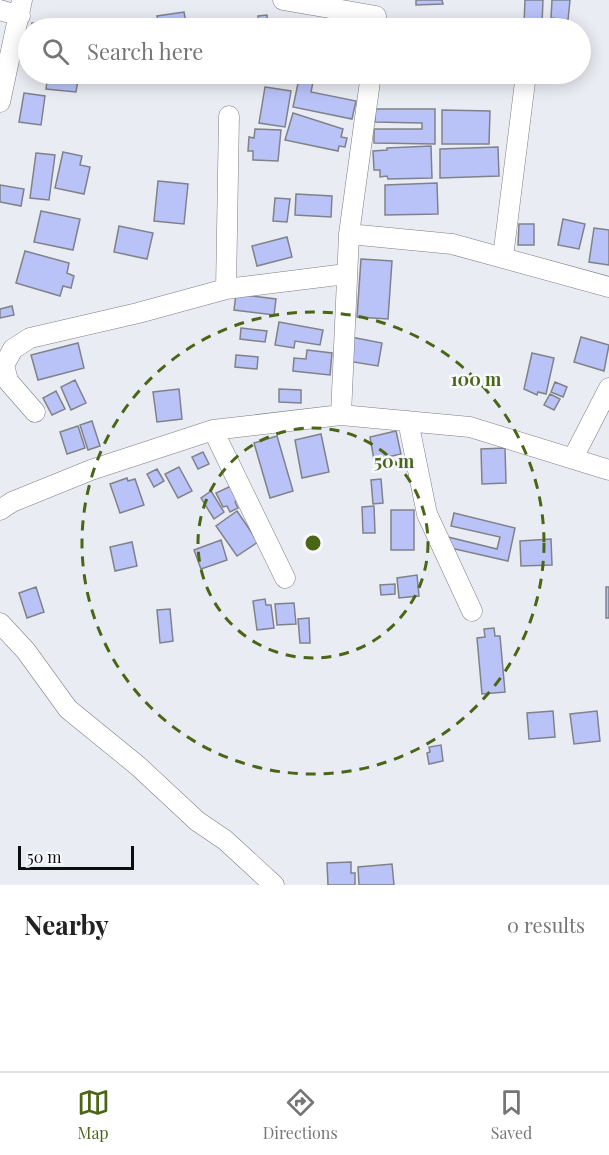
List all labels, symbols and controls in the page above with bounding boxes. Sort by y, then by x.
search box [18,18,591,84]
icon: search [39,35,72,68]
text: Search here [87,36,203,66]
text: 100 m [451,367,502,391]
text: 50 m [374,449,415,473]
centre of rings [303,533,323,553]
scale bar [18,843,134,870]
text: 50 m [27,846,61,867]
text: Nearby [24,907,109,942]
text: 0 results [507,911,585,938]
tab: Map [77,1086,110,1143]
tab: Directions [263,1086,338,1143]
tab: Saved [491,1086,532,1143]

